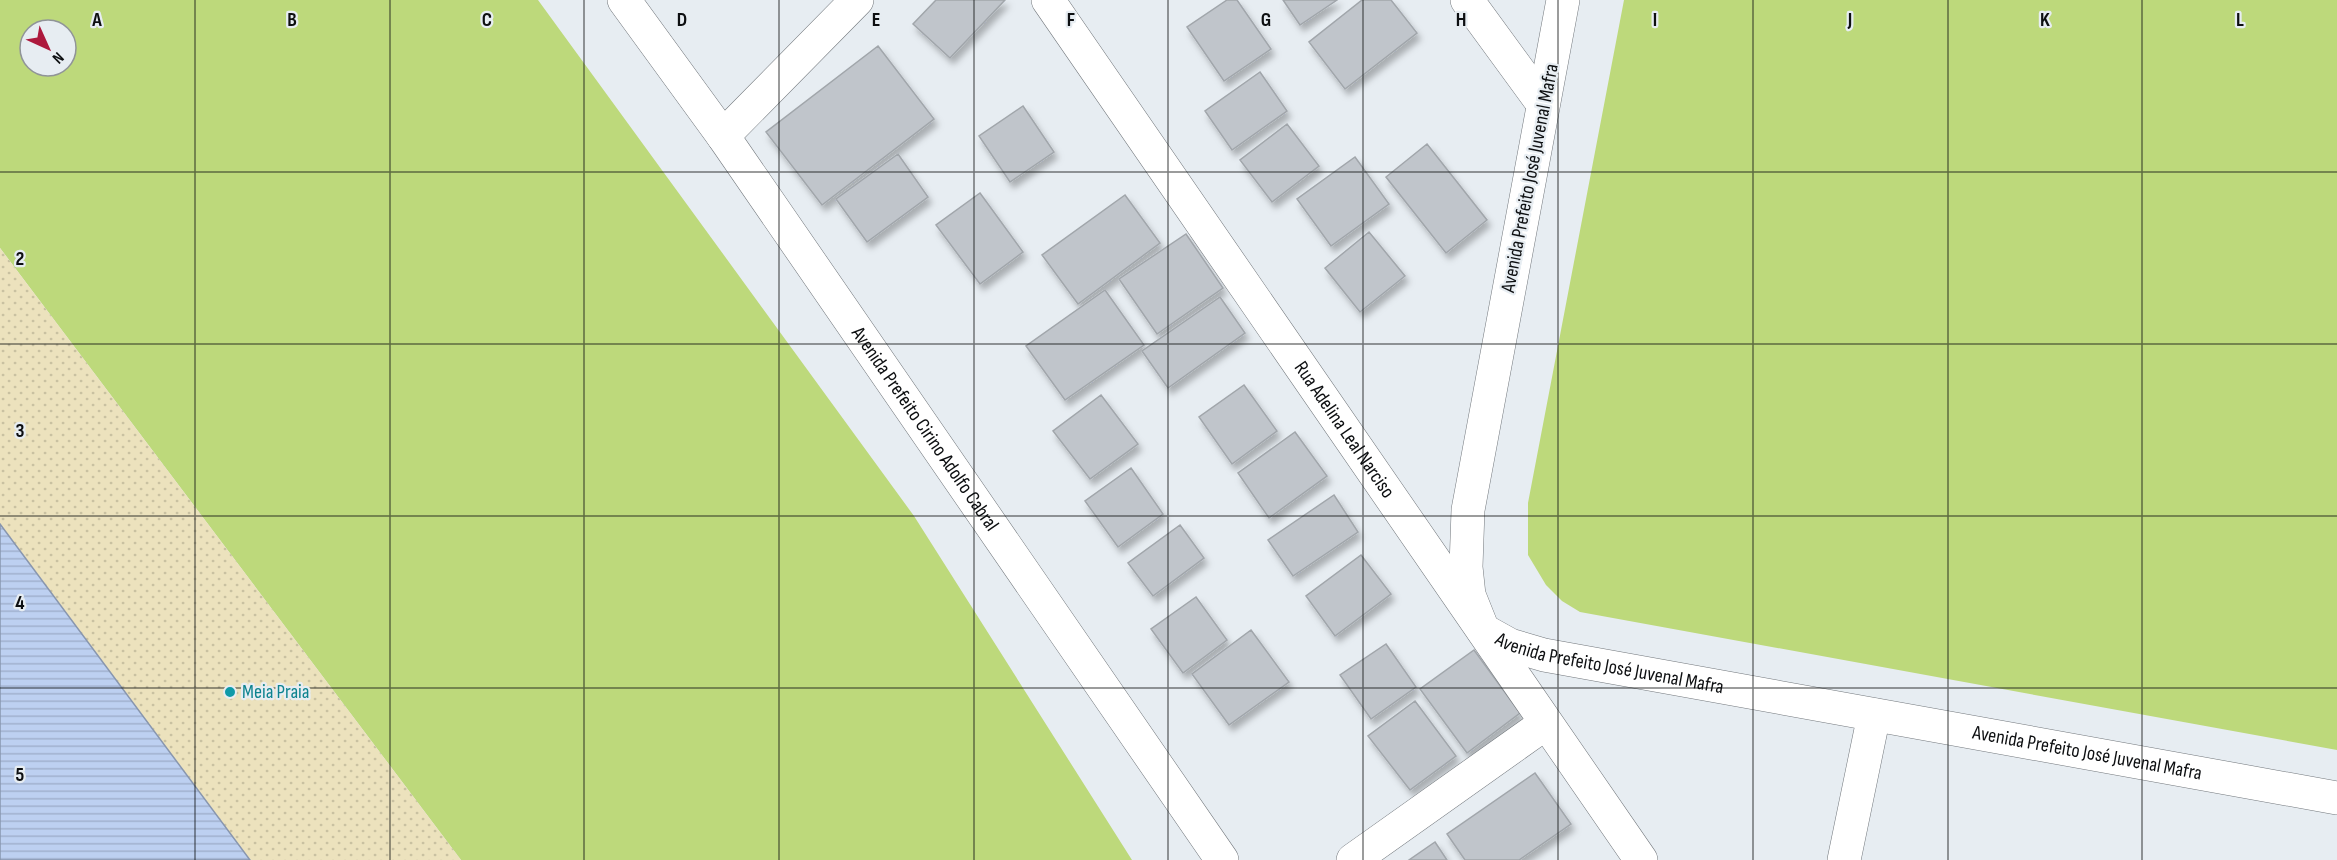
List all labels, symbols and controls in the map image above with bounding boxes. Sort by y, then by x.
text: A [91,8,102,32]
text: B [287,8,297,32]
text: C [482,8,492,32]
text: D [677,8,687,32]
text: E [872,8,880,32]
text: F [1067,8,1075,32]
text: G [1261,8,1271,32]
text: H [1456,8,1466,32]
text: I [1653,8,1657,32]
text: J [1847,8,1852,32]
text: K [2040,8,2050,32]
text: L [2236,8,2244,32]
north arrow [18,18,78,78]
text: N [48,48,67,67]
street label: Avenida Prefeito José Juvenal Mafra [1496,62,1564,295]
text: 2 [16,247,24,271]
street label: Avenida Prefeito Cirino Adolfo Cabral [846,321,1004,536]
street label: Rua Adelina Leal Narciso [1289,357,1400,503]
text: 3 [16,419,25,443]
text: 4 [15,591,25,615]
street label: Avenida Prefeito José Juvenal Mafra [1490,627,1726,699]
place label: Meia Praia [242,680,310,704]
marker: Meia Praia [223,685,237,699]
street label: Avenida Prefeito José Juvenal Mafra [1970,720,2204,785]
text: 5 [16,763,25,787]

